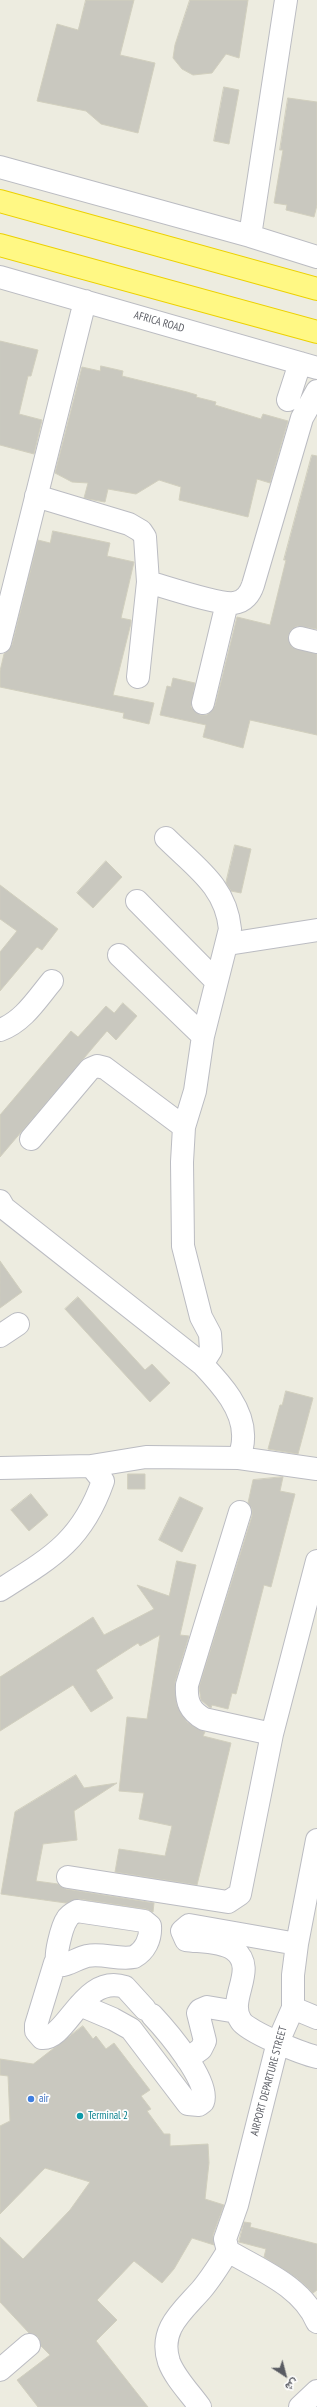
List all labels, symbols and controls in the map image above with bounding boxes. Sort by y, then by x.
street label: AFRICA ROAD [132,309,186,335]
street label: AIRPORT DEPARTURE STREET [248,2025,290,2137]
place label: air [39,2092,49,2106]
marker: air [26,2094,36,2104]
place label: Terminal 2 [88,2109,128,2123]
marker: Terminal 2 [75,2111,85,2121]
north arrow [265,2355,305,2395]
text: ش [283,2375,302,2394]

